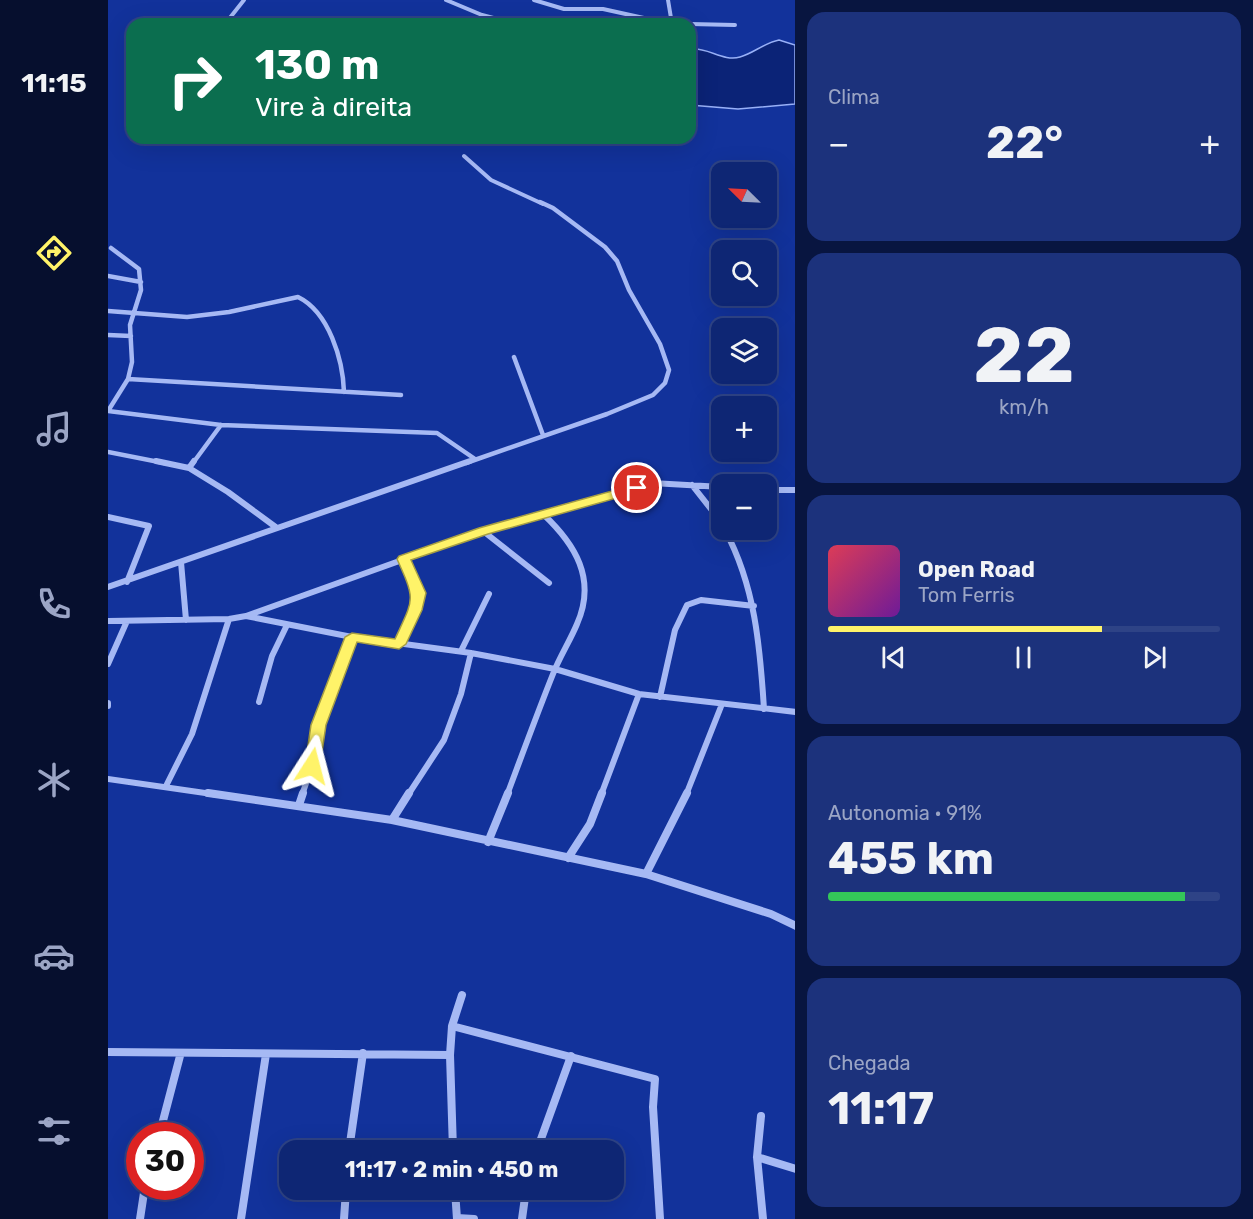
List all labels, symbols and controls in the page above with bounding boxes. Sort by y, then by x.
text: 130 m [255,40,380,90]
icon: right [156,42,234,120]
text: 11:15 [21,67,87,99]
text: Clima [828,85,880,109]
text: Vire à direita [255,91,412,123]
text: 22° [986,116,1063,169]
text: − [828,124,849,163]
text: + [1199,124,1220,163]
north arrow [711,162,777,228]
map controls [711,162,777,540]
icon: directions [33,232,75,274]
button: search [711,240,777,306]
text: 22 [973,309,1075,402]
button: layers [711,318,777,384]
text: km/h [999,395,1049,419]
button: + [711,396,777,462]
icon: music [33,408,75,450]
pin [611,462,662,513]
icon: arrive [620,471,653,504]
button: − [711,474,777,540]
text: Open Road [918,556,1035,583]
icon: phone [33,583,75,625]
text: Tom Ferris [918,583,1015,607]
icon: previous [877,641,910,674]
icon: pause [1007,641,1040,674]
icon: next [1138,641,1171,674]
position arrow [280,734,344,798]
icon: climate [33,759,75,801]
text: Autonomia · 91% [828,801,982,825]
text: 455 km [828,832,994,885]
icon: car [33,935,75,977]
text: Chegada [828,1051,911,1075]
text: 11:17 [828,1082,934,1135]
icon: filters [33,1110,75,1152]
speed limit sign: 30 [126,1122,204,1200]
text: 11:17 · 2 min · 450 m [345,1156,558,1183]

